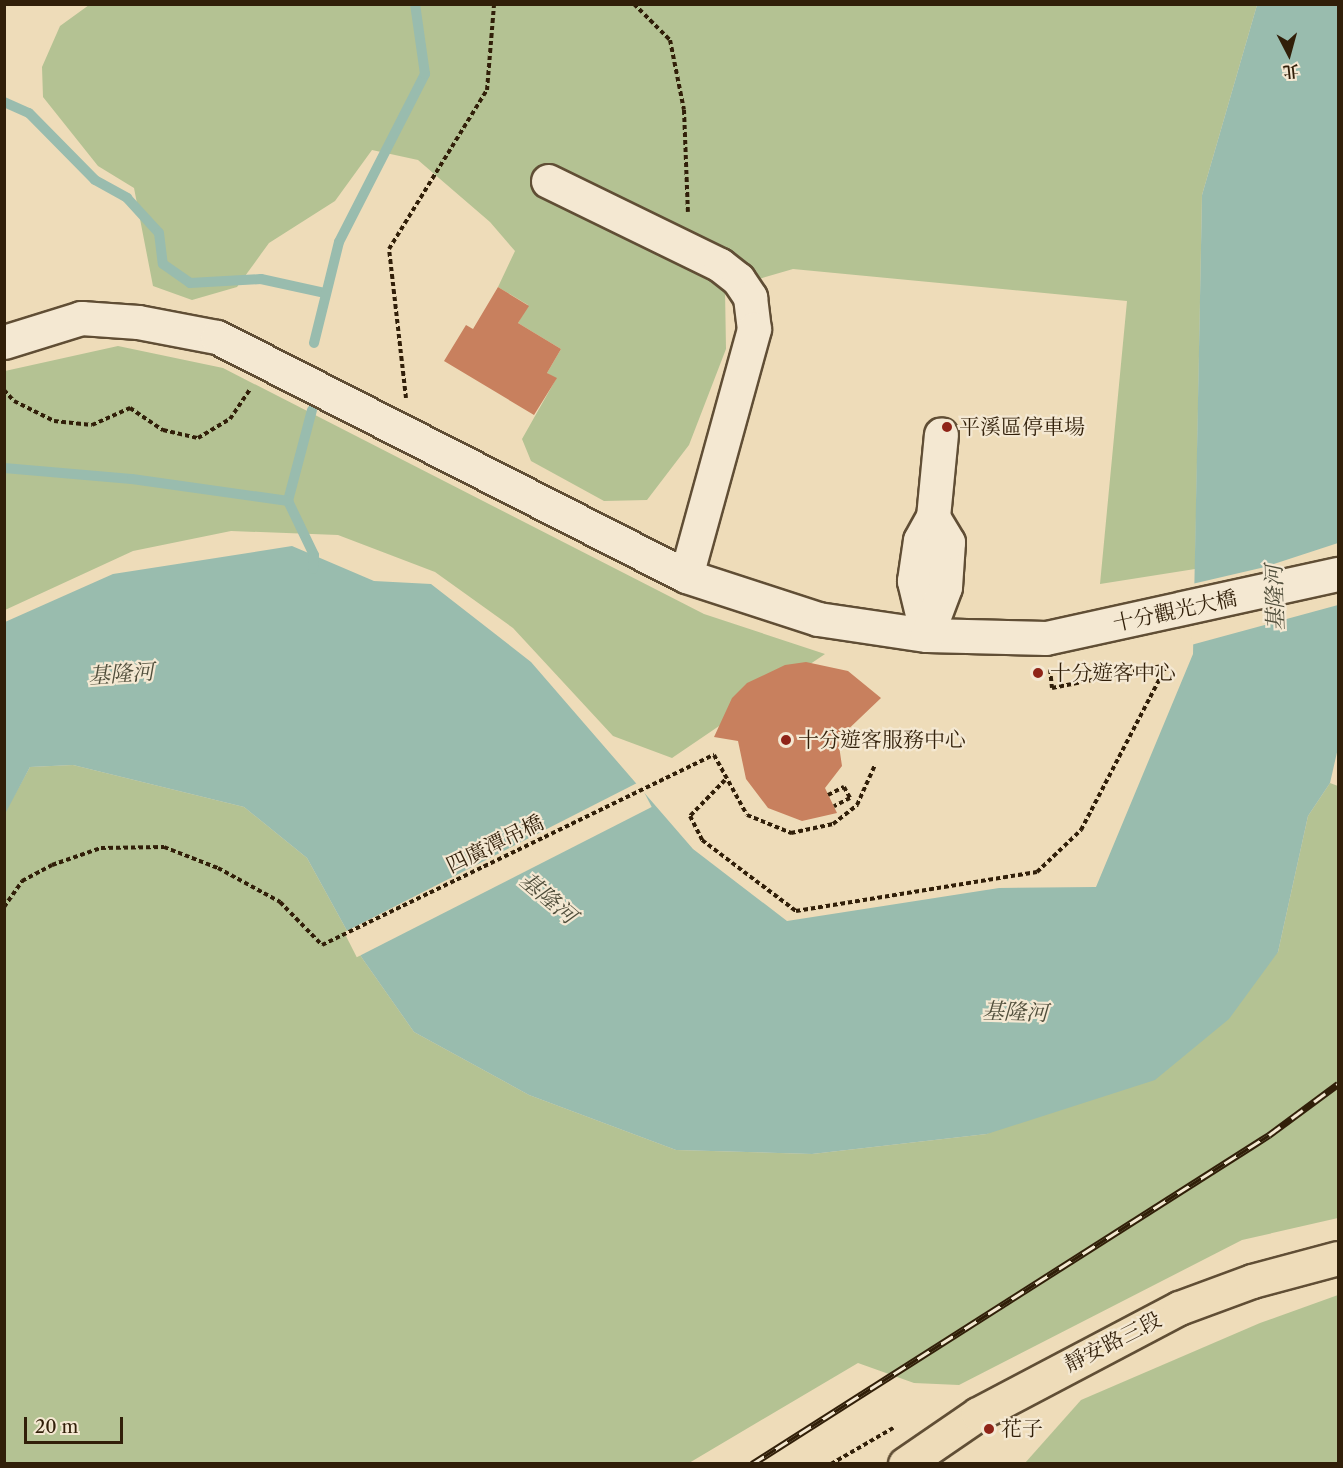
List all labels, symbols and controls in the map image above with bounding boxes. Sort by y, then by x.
north arrow [1259,24,1319,84]
text: 北 [1282,61,1300,83]
place label: 平溪區停車場 [959,414,1085,440]
marker: 平溪區停車場 [940,420,954,434]
water label: 基隆河 [1261,565,1289,631]
street label: 十分觀光大橋 [1111,586,1239,636]
water label: 基隆河 [87,659,155,689]
place label: 十分遊客中心 [1050,660,1176,686]
marker: 十分遊客中心 [1031,666,1045,680]
place label: 十分遊客服務中心 [798,727,966,753]
marker: 十分遊客服務中心 [779,733,793,747]
street label: 四廣潭吊橋 [442,810,548,878]
water label: 基隆河 [514,867,582,929]
water label: 基隆河 [982,998,1048,1026]
street label: 靜安路三段 [1061,1307,1165,1377]
scale bar [27,1405,126,1443]
text: 20 m [35,1416,78,1438]
place label: 花子 [1001,1416,1043,1442]
marker: 花子 [982,1422,996,1436]

